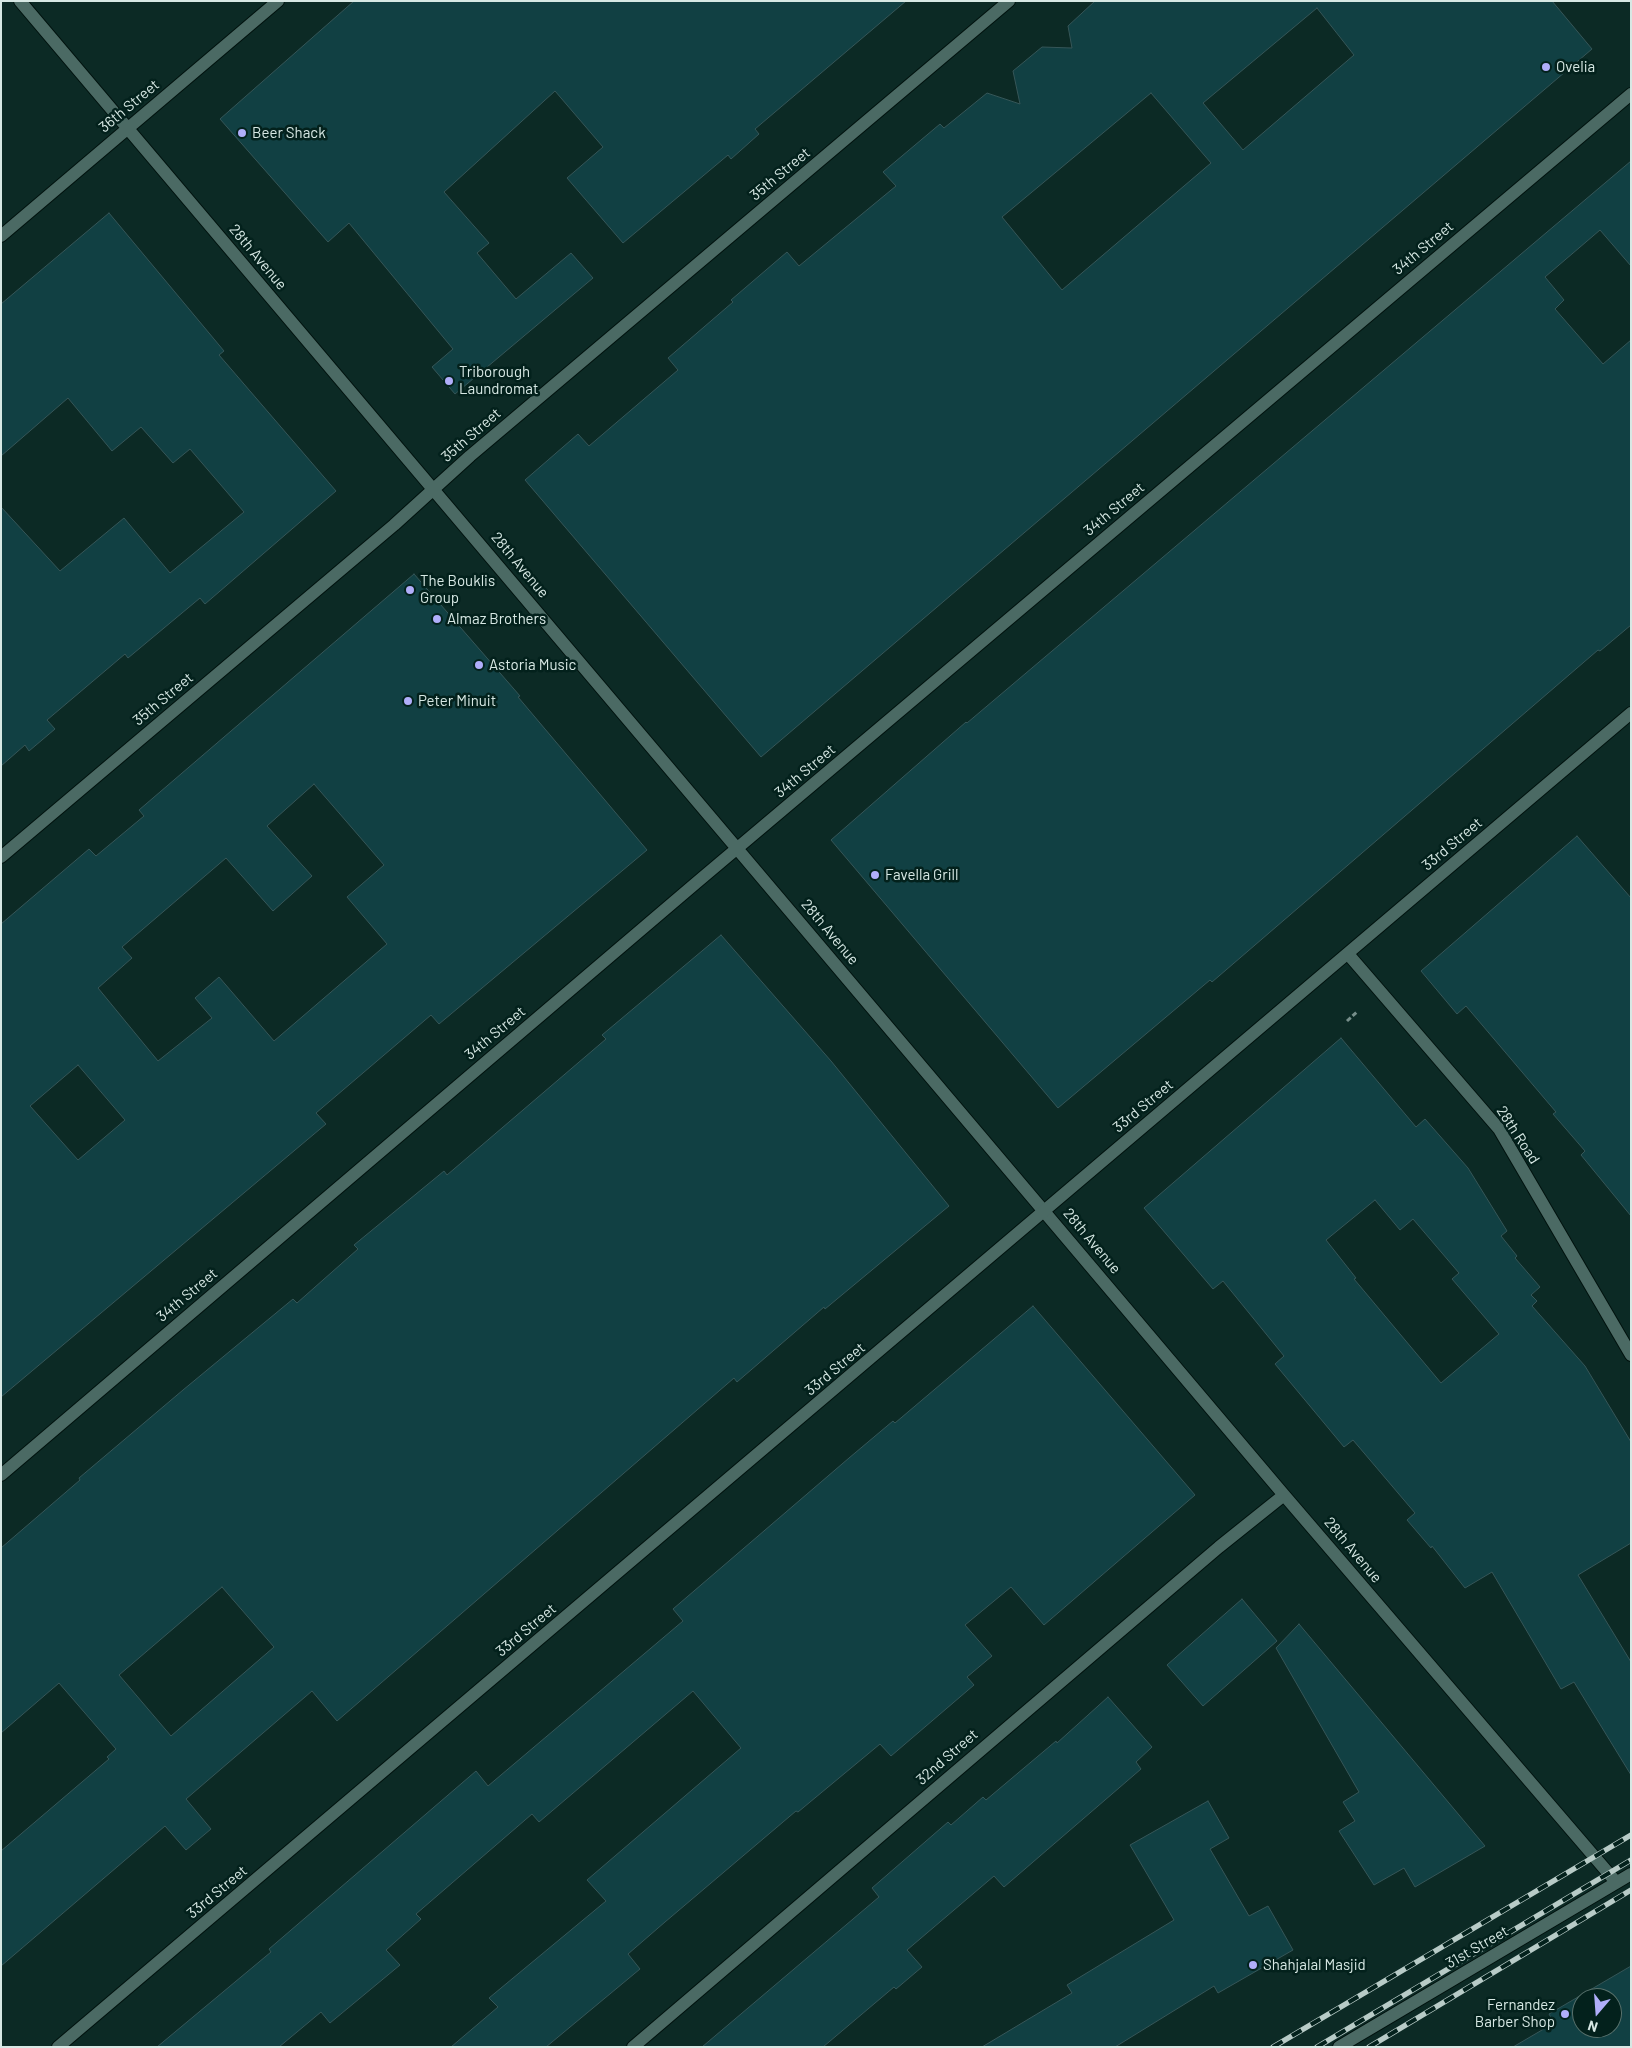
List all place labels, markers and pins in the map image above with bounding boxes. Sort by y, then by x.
place label: Ovelia [1556,58,1595,76]
marker: Ovelia [1540,61,1552,73]
place label: Beer Shack [252,124,326,142]
marker: Beer Shack [236,127,248,139]
place label: Triborough Laundromat [459,363,538,398]
marker: Triborough Laundromat [443,375,455,387]
place label: The Bouklis Group [420,572,495,607]
marker: The Bouklis Group [404,584,416,596]
place label: Almaz Brothers [447,610,546,628]
marker: Almaz Brothers [431,613,443,625]
place label: Astoria Music [489,656,576,674]
marker: Astoria Music [473,659,485,671]
place label: Peter Minuit [418,692,496,710]
marker: Peter Minuit [402,695,414,707]
place label: Favella Grill [885,866,958,884]
marker: Favella Grill [869,869,881,881]
place label: Shahjalal Masjid [1263,1956,1366,1974]
marker: Shahjalal Masjid [1247,1959,1259,1971]
place label: Fernandez Barber Shop [1475,1996,1555,2031]
marker: Fernandez Barber Shop [1559,2008,1571,2020]

